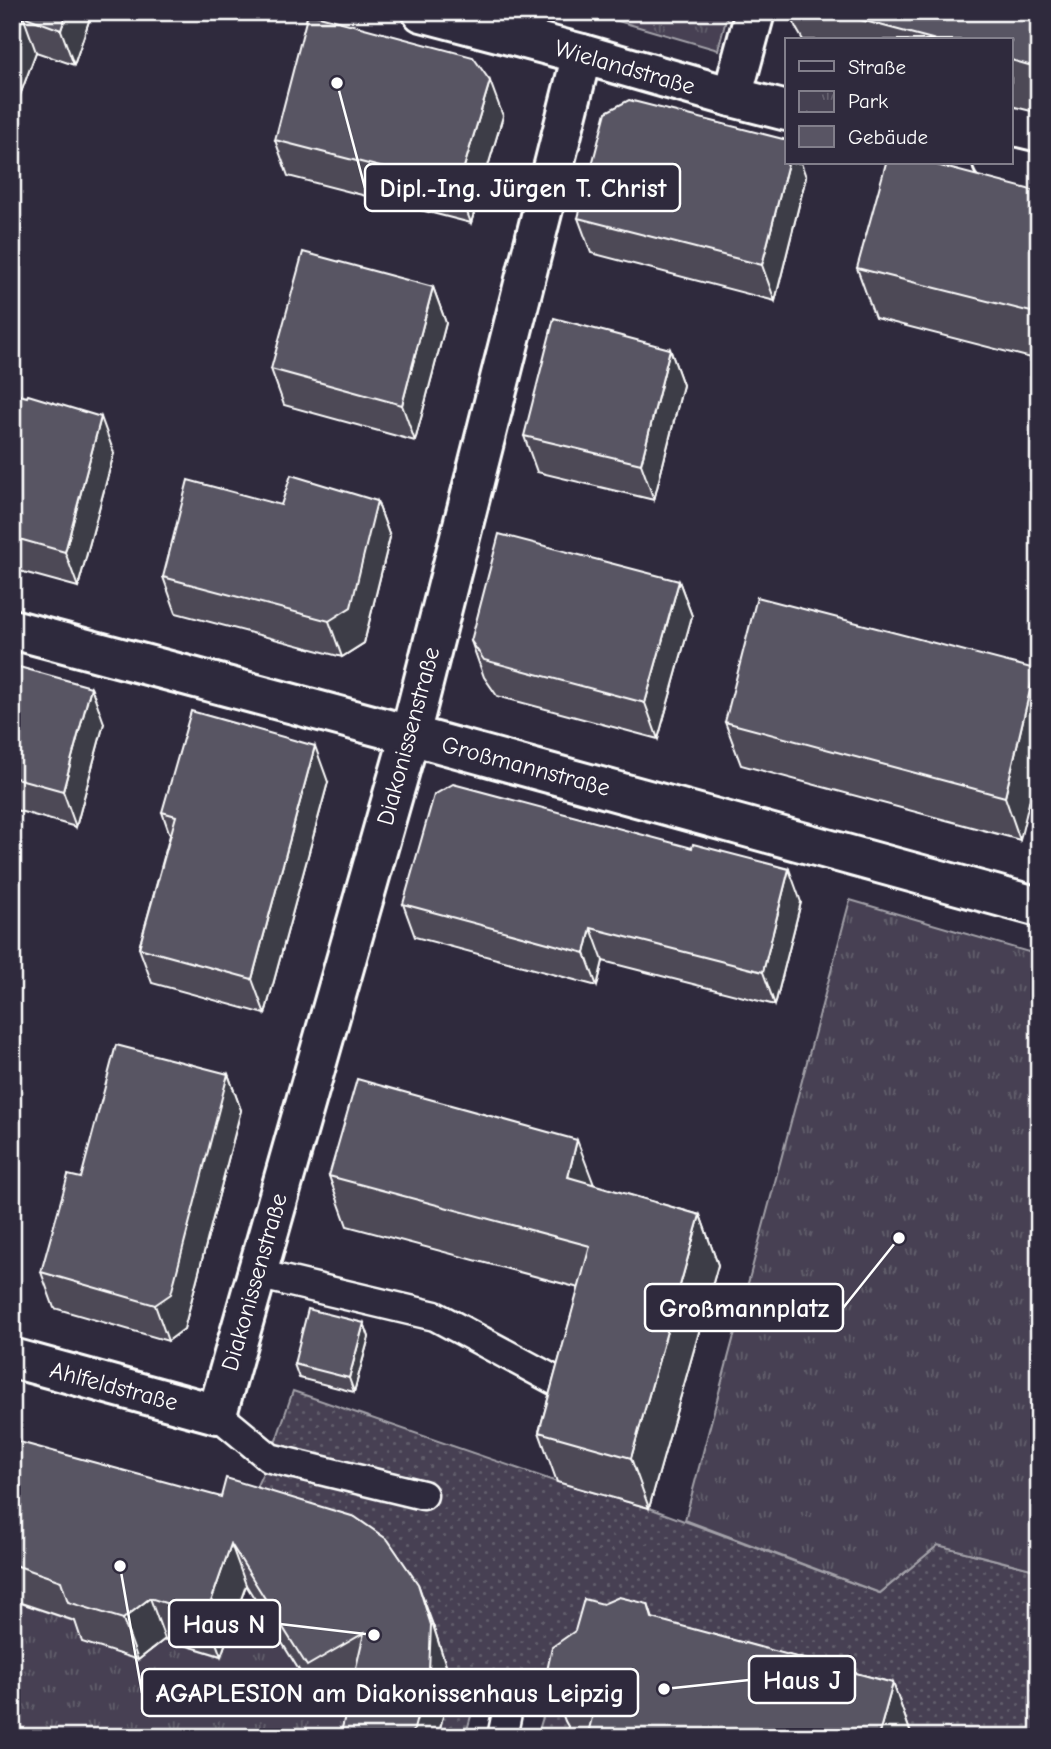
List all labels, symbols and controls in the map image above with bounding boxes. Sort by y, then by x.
street label: Wielandstraße [552,34,698,100]
legend [785,38,1012,164]
text: Straße [848,55,906,79]
text: Park [848,89,888,113]
text: Gebäude [848,125,928,149]
callout: Dipl.-Ing. Jürgen T. Christ [365,164,680,211]
text: Dipl.-Ing. Jürgen T. Christ [380,174,667,204]
street label: Diakonissenstraße [371,644,445,828]
street label: Großmannstraße [439,730,613,802]
street label: Diakonissenstraße [215,1190,293,1374]
callout: Großmannplatz [645,1284,843,1331]
text: Großmannplatz [659,1294,829,1324]
street label: Ahlfeldstraße [47,1355,181,1417]
callout: Haus N [169,1600,280,1647]
text: Haus N [183,1610,265,1640]
callout: Haus J [749,1656,855,1703]
text: Haus J [763,1666,841,1696]
callout: AGAPLESION am Diakonissenhaus Leipzig [142,1669,638,1716]
text: AGAPLESION am Diakonissenhaus Leipzig [156,1679,624,1709]

